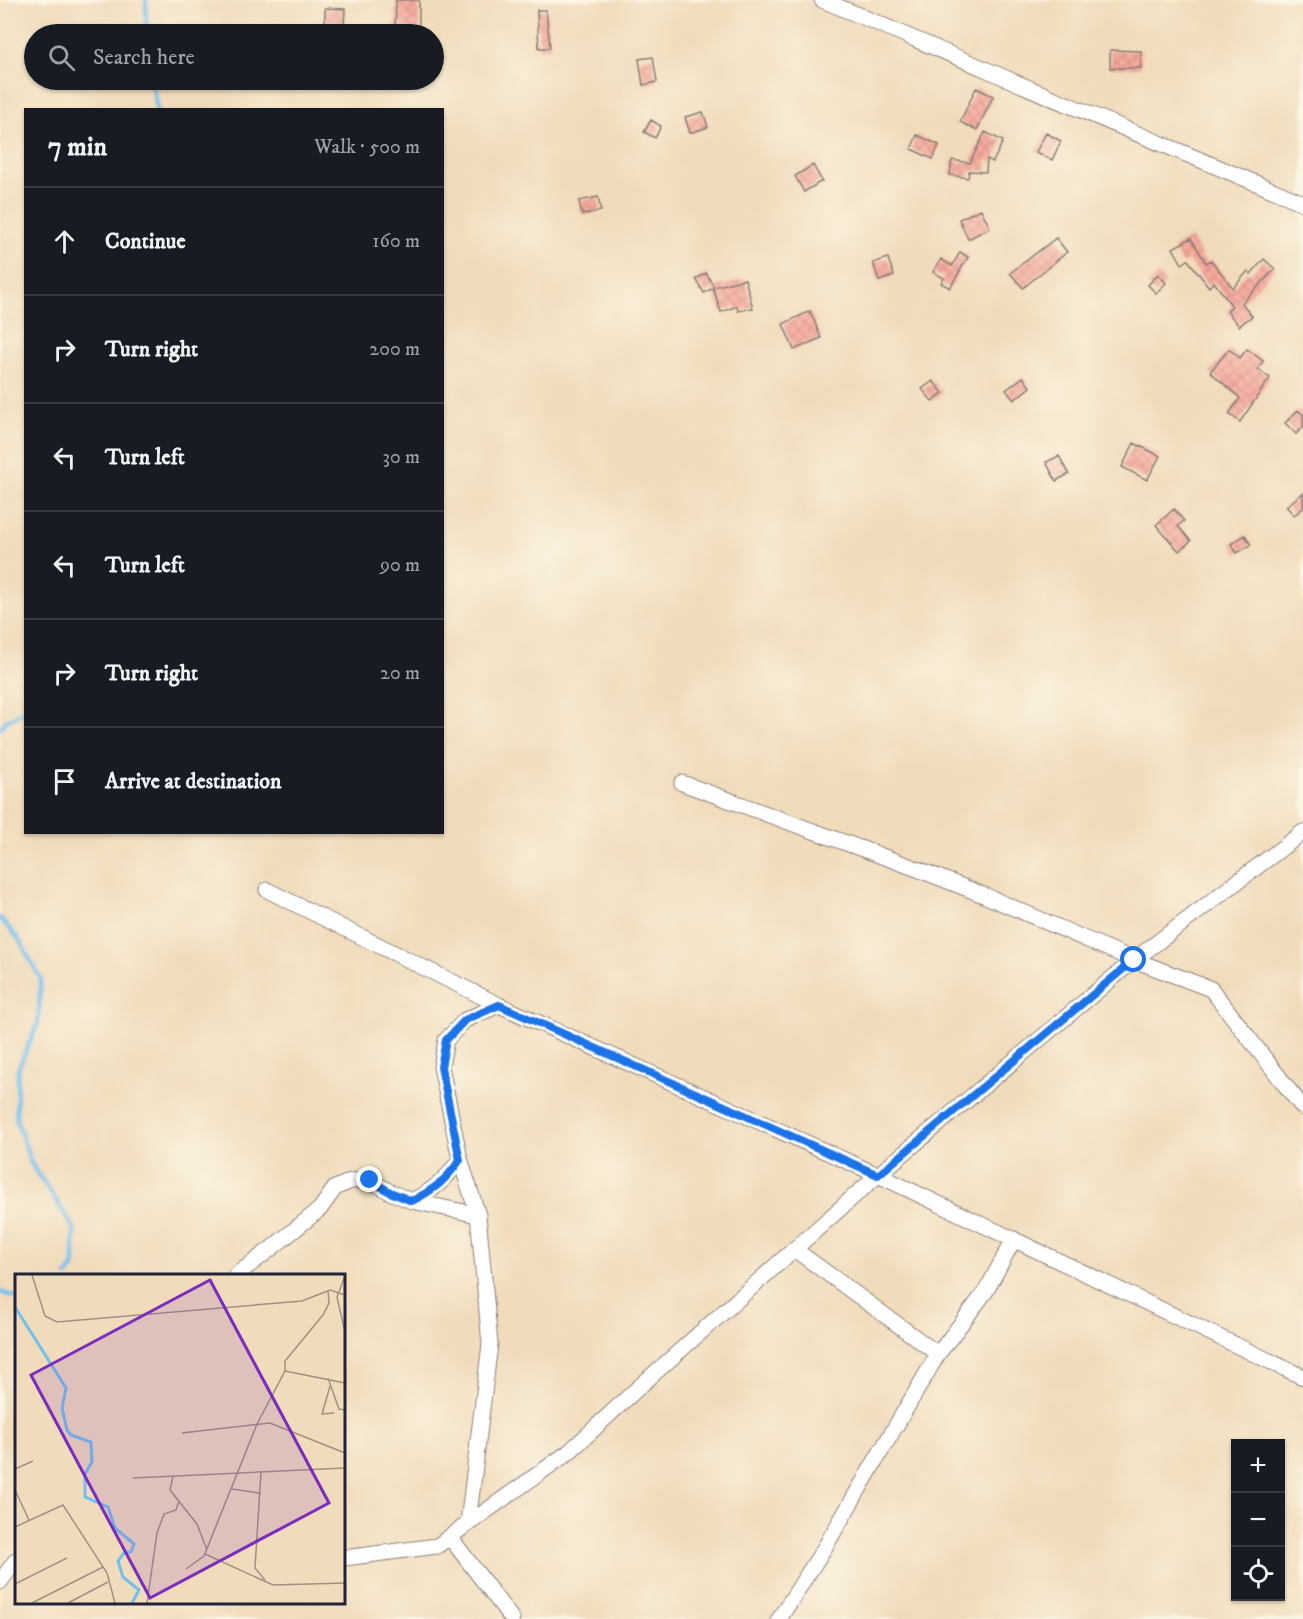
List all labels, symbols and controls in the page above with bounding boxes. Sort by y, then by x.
search box [24,24,444,90]
icon: search [45,41,78,74]
text: Search here [93,44,195,71]
text: 7 min [48,131,107,164]
text: Walk · 500 m [314,135,420,160]
icon: ahead [48,225,81,258]
text: Continue [105,228,186,255]
text: 160 m [372,229,420,254]
icon: right [48,333,81,366]
text: Turn right [105,336,198,363]
text: 200 m [369,337,420,362]
icon: left [48,441,81,474]
text: Turn left [105,444,185,471]
text: 30 m [382,445,420,470]
icon: left [48,549,81,582]
text: Turn left [105,552,185,579]
text: 90 m [380,553,420,578]
icon: right [48,657,81,690]
text: Turn right [105,660,198,687]
text: 20 m [380,661,420,686]
icon: arrive [48,765,81,798]
text: Arrive at destination [105,768,282,795]
route start [1120,946,1146,972]
route end [356,1166,382,1192]
inset map [15,1274,345,1604]
map controls [1231,1439,1285,1601]
button: + [1231,1439,1285,1493]
button: − [1231,1493,1285,1547]
button: locate [1231,1547,1285,1601]

